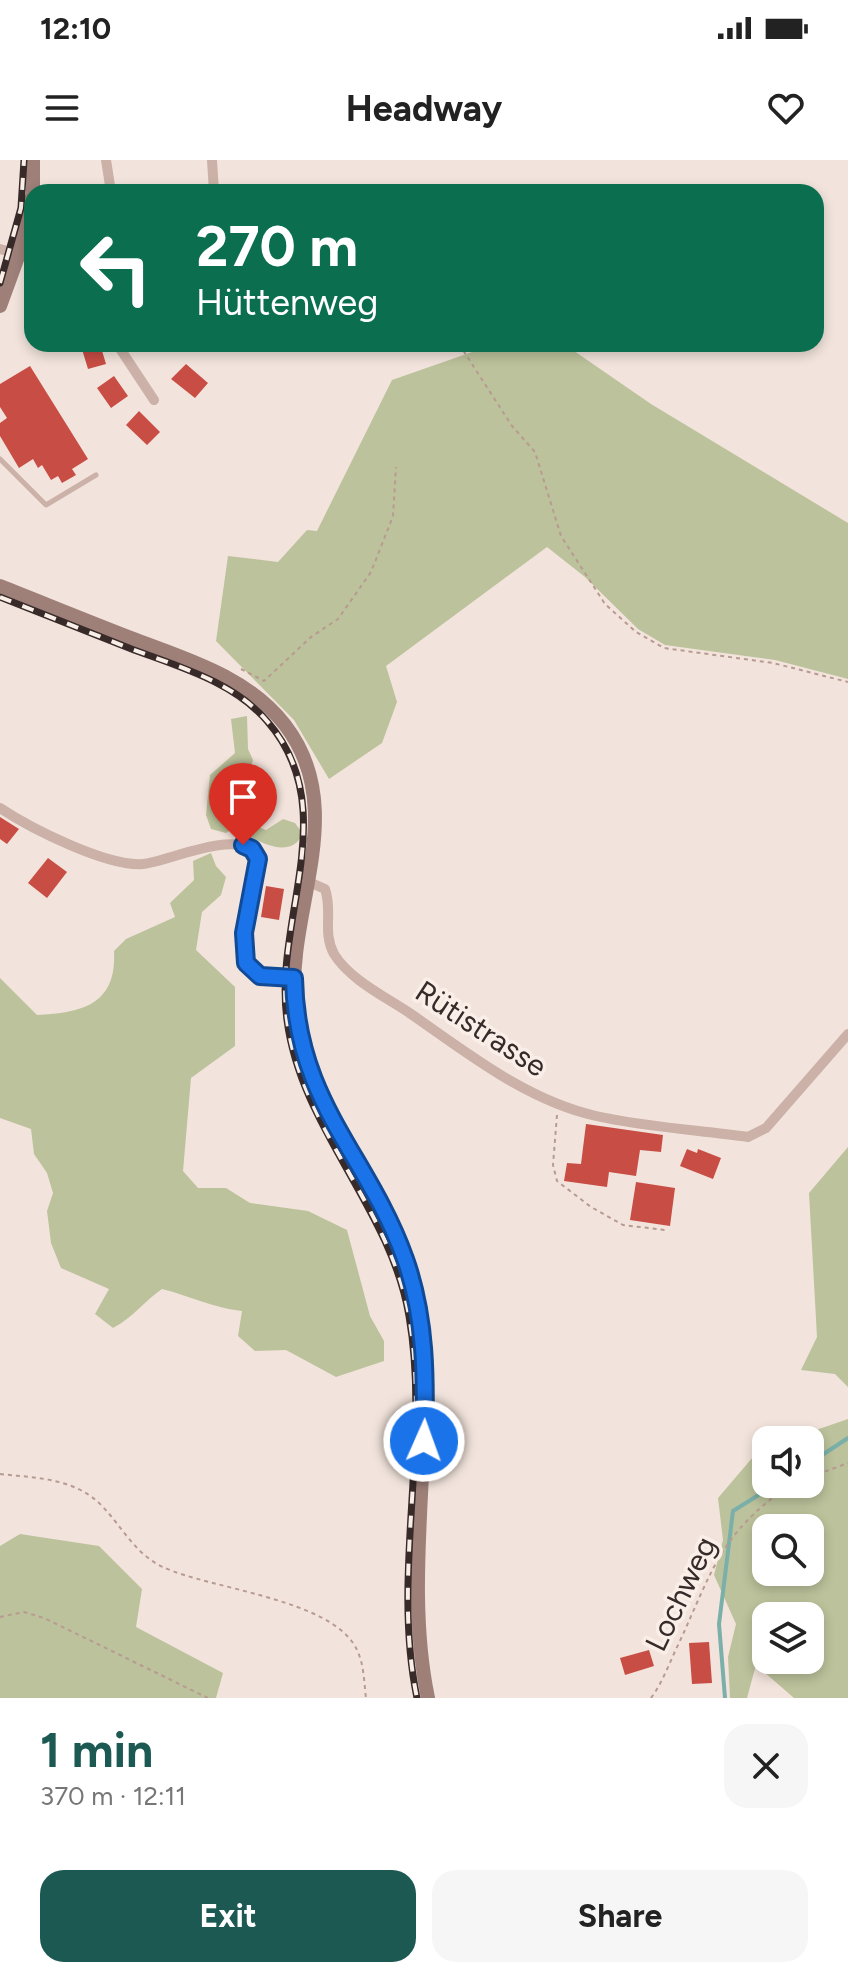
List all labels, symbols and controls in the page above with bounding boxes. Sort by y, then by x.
text: 12:10 [40,10,111,47]
icon: menu [40,86,84,130]
icon: heart [764,86,808,130]
text: Headway [346,87,502,130]
text: 270 m [196,213,358,280]
icon: left [64,216,168,320]
text: Hüttenweg [196,281,378,324]
pin [209,763,277,845]
icon: arrive [221,775,265,819]
street label: Rütistrasse [409,973,554,1085]
position arrow [382,1399,466,1483]
map controls [752,1426,824,1674]
button: sound [752,1426,824,1498]
button: search [752,1514,824,1586]
street label: Lochweg [637,1530,724,1657]
button: layers [752,1602,824,1674]
text: 1 min [40,1721,153,1779]
button: close [724,1724,808,1808]
text: 370 m · 12:11 [40,1780,186,1812]
button: Exit [40,1870,416,1962]
button: Share [432,1870,808,1962]

